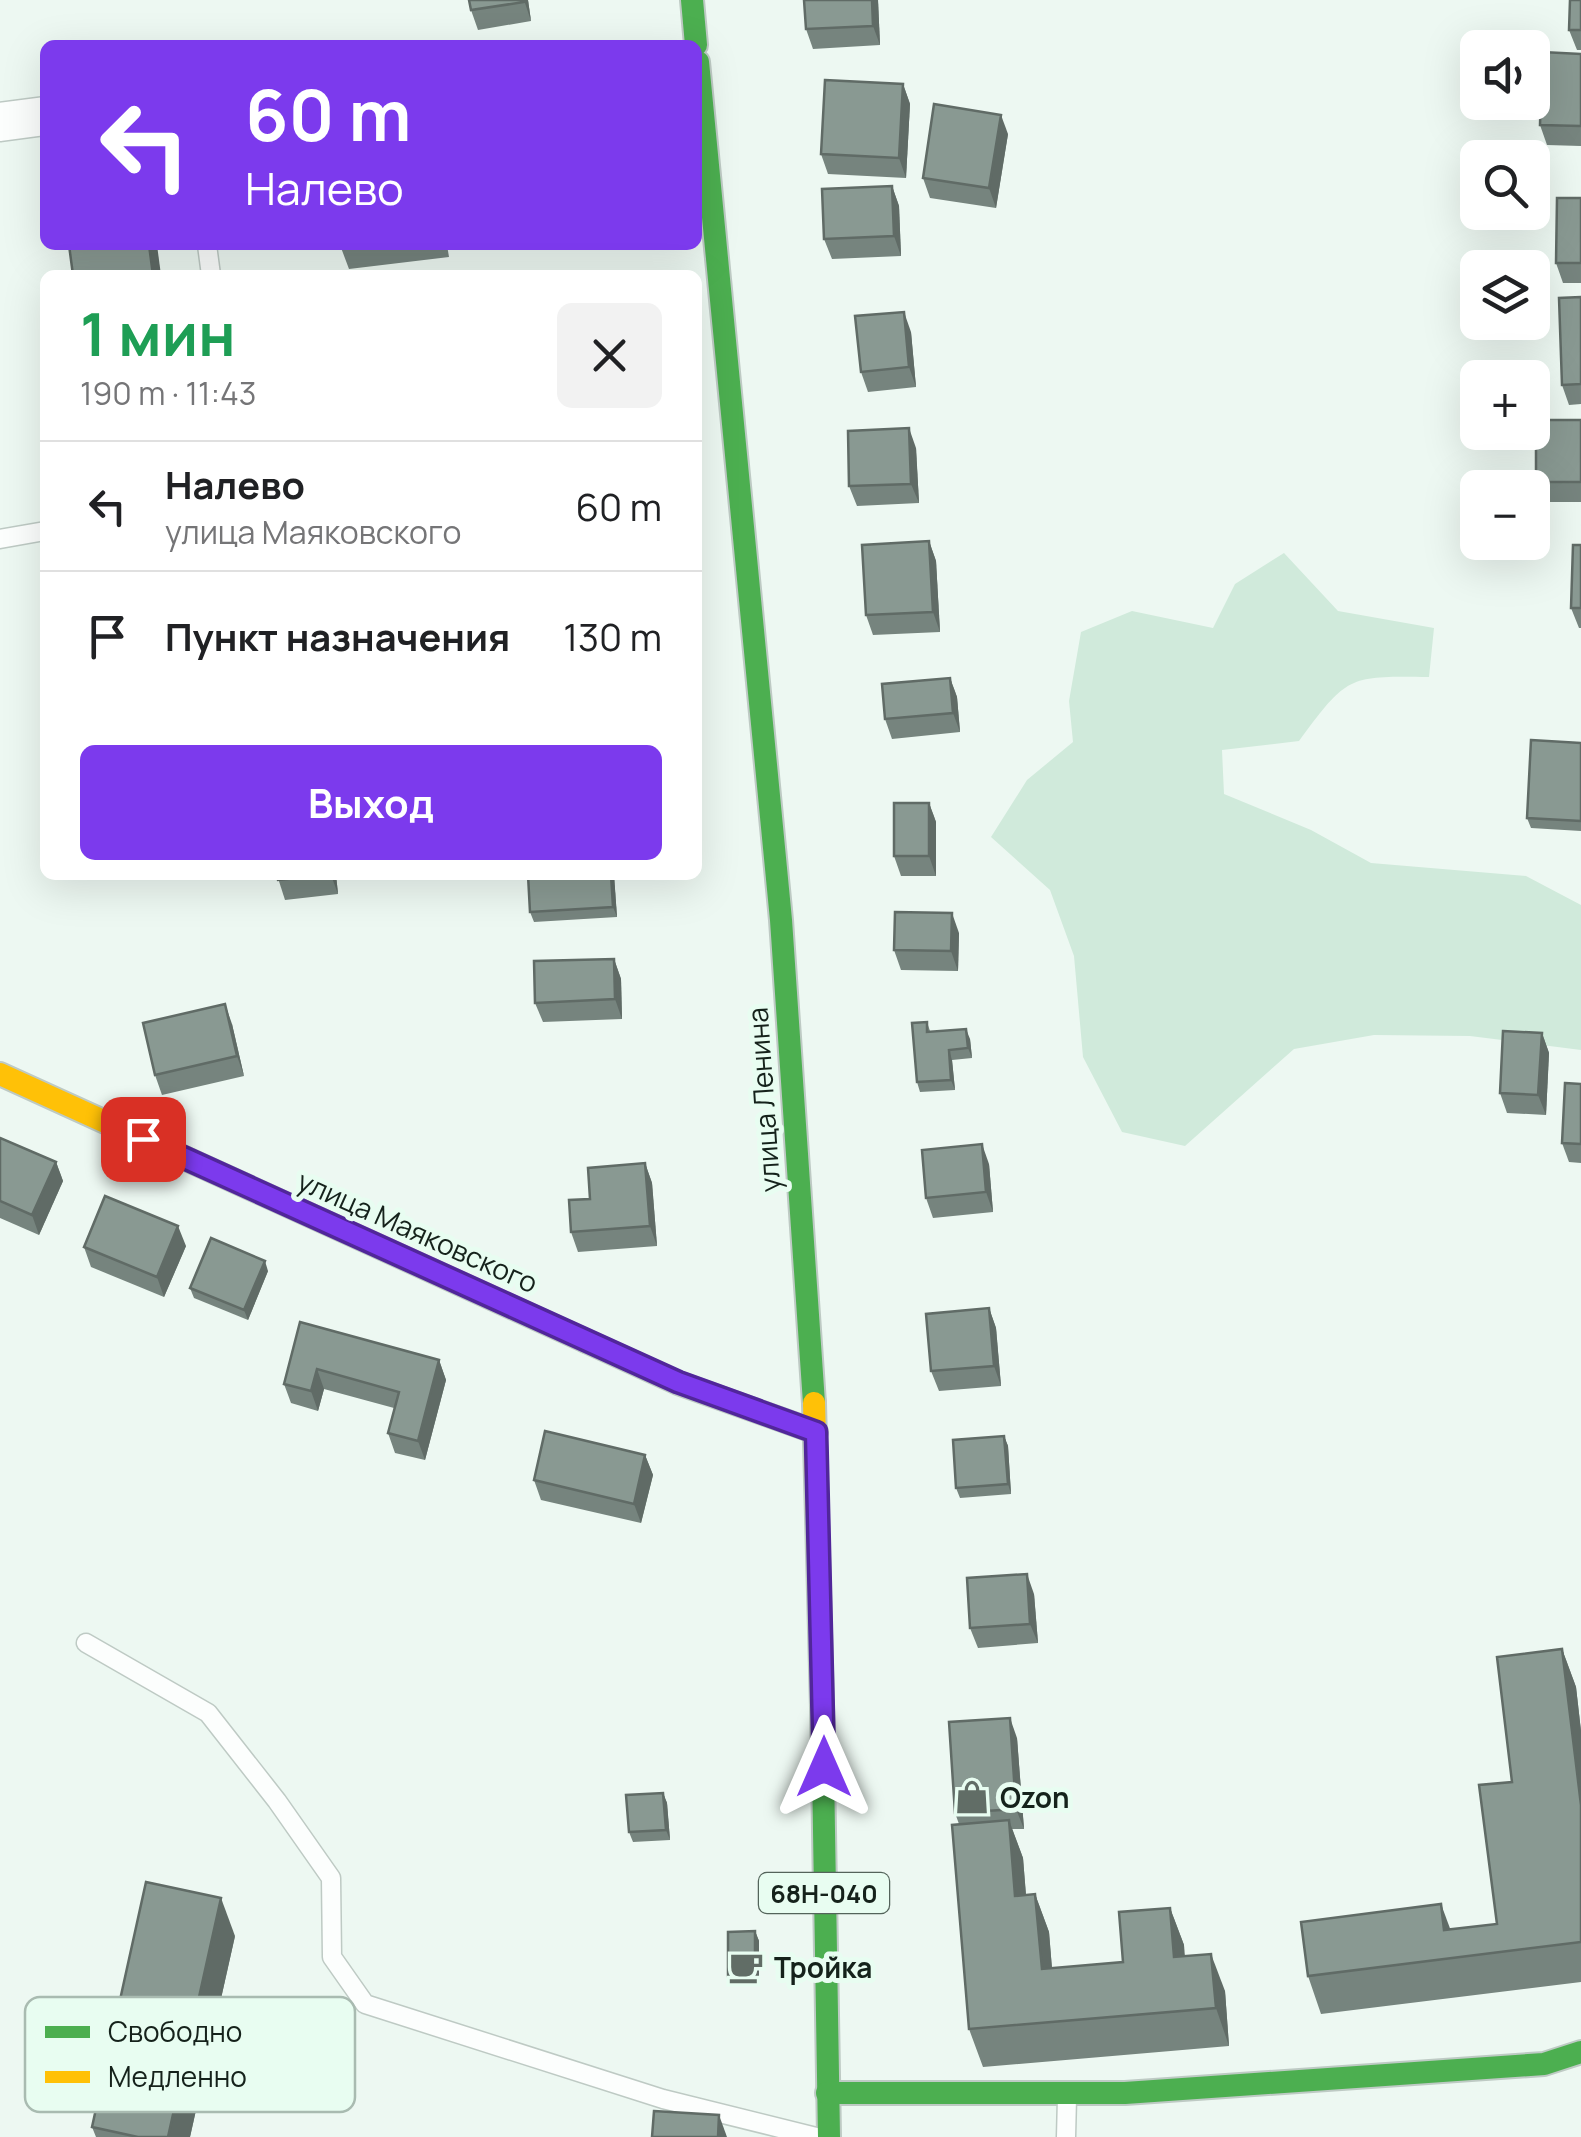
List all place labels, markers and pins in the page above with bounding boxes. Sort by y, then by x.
pin [101,1097,186,1182]
shop icon: Ozon [953,1778,991,1816]
place label: Ozon [1000,1778,1070,1816]
cafe icon: Тройка [727,1948,765,1986]
place label: Тройка [774,1948,872,1986]

